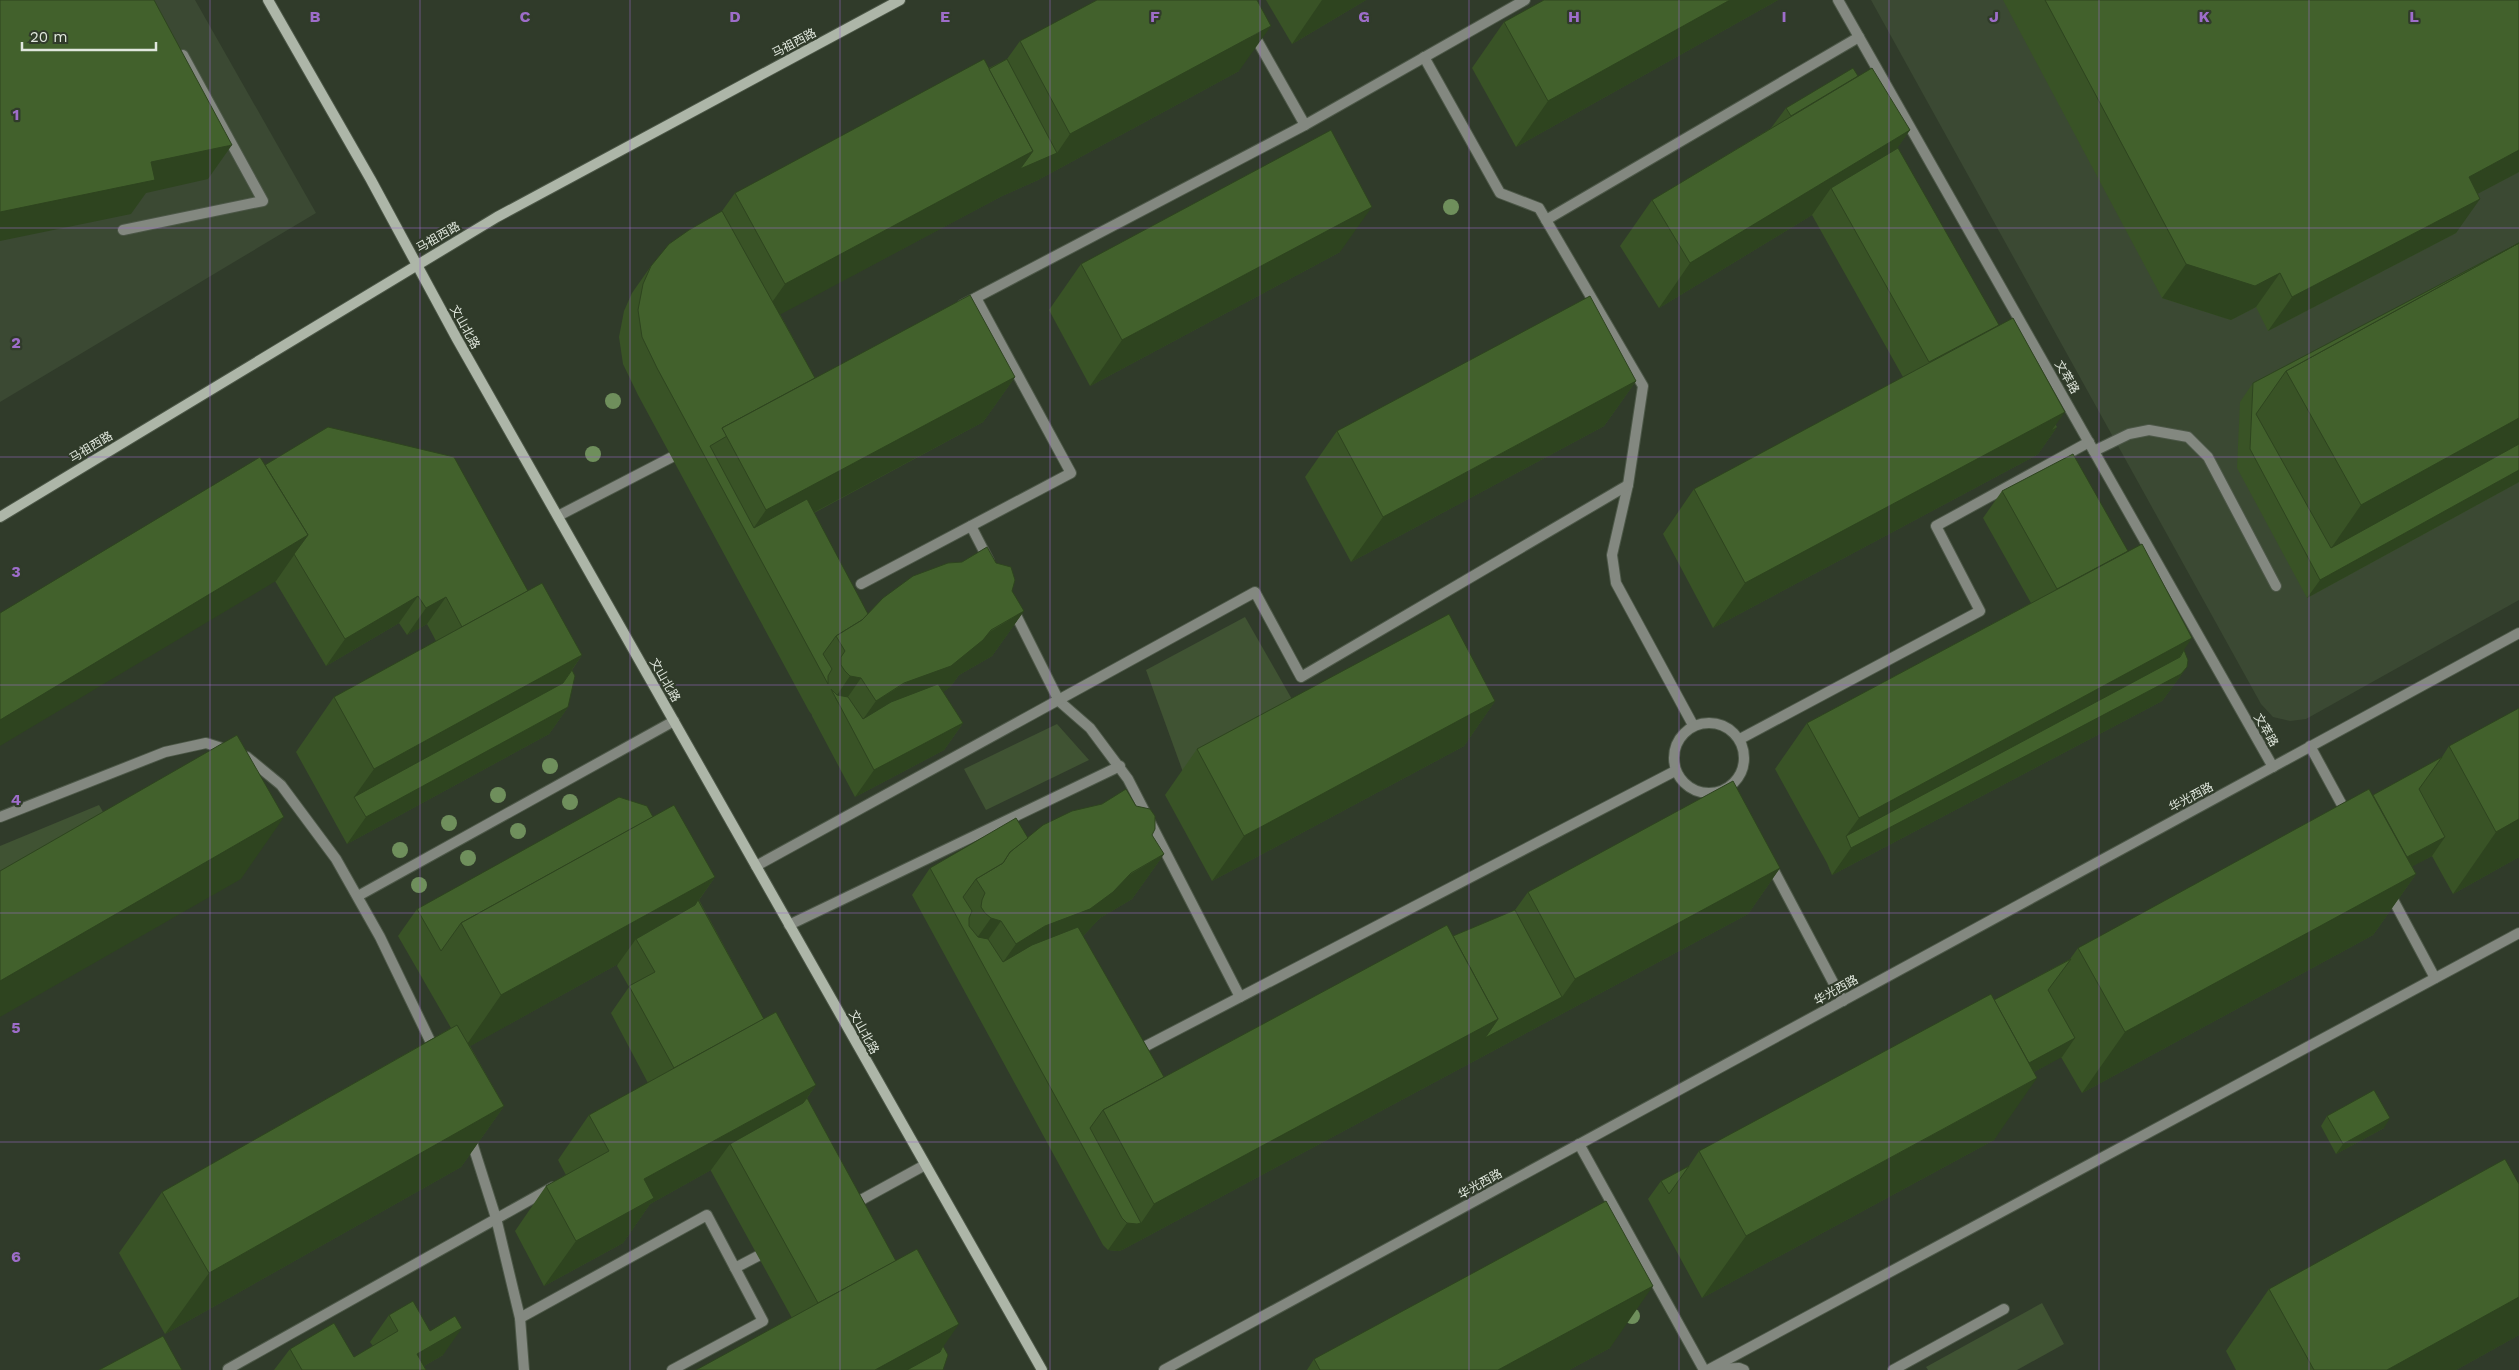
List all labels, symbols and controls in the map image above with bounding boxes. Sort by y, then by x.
text: B [310,7,321,26]
text: C [520,7,531,26]
text: D [729,7,741,26]
text: E [940,7,950,26]
text: F [1150,7,1160,26]
text: G [1358,7,1370,26]
text: H [1568,7,1580,26]
text: I [1781,7,1787,26]
text: J [1989,7,1999,26]
text: K [2198,7,2210,26]
text: L [2409,7,2419,26]
scale bar [22,20,156,52]
street label: 马祖西路 [770,26,818,60]
text: 20 m [30,28,68,46]
text: 1 [13,105,19,124]
street label: 马祖西路 [414,219,462,255]
street label: 文山北路 [447,303,483,351]
text: 2 [11,333,21,352]
street label: 文萃路 [2052,358,2082,396]
street label: 马祖西路 [67,429,115,465]
text: 3 [11,562,21,581]
street label: 文山北路 [647,656,683,704]
street label: 文萃路 [2251,711,2281,749]
street label: 华光西路 [2167,780,2215,814]
text: 4 [11,790,21,809]
street label: 华光西路 [1812,972,1860,1008]
street label: 文山北路 [846,1008,882,1056]
text: 5 [11,1018,21,1037]
street label: 华光西路 [1456,1166,1504,1202]
text: 6 [11,1247,21,1266]

